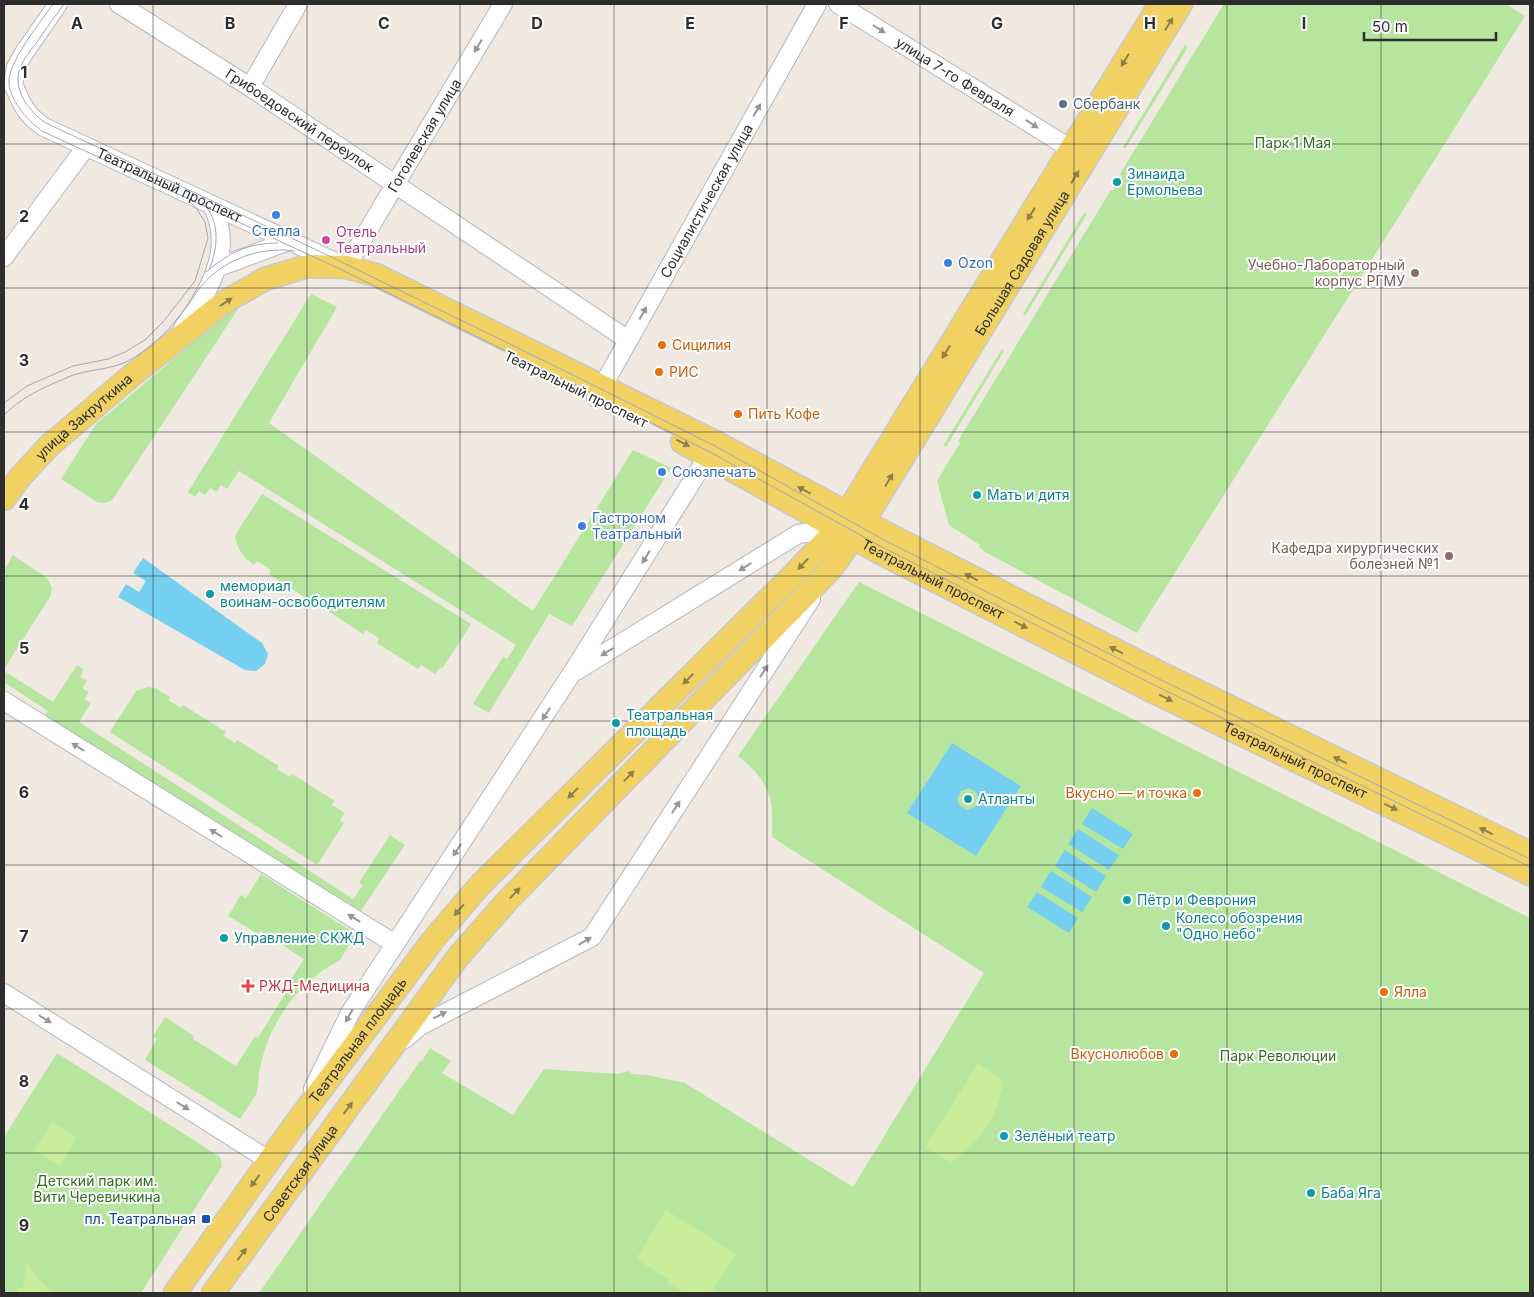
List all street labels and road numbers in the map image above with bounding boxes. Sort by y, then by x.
street label: улица 7-го Февраля [893,33,1018,120]
street label: Грибоедовский переулок [223,65,378,176]
street label: Гоголевская улица [384,76,464,195]
street label: Социалистическая улица [656,121,756,281]
street label: Театральный проспект [94,144,245,226]
street label: Большая Садовая улица [971,187,1073,338]
street label: Театральный проспект [502,346,651,431]
street label: улица Закруткина [31,370,136,463]
street label: Театральный проспект [859,535,1008,623]
street label: Театральный проспект [1221,718,1371,802]
street label: Театральная площадь [305,974,410,1106]
street label: Советская улица [259,1121,341,1225]

